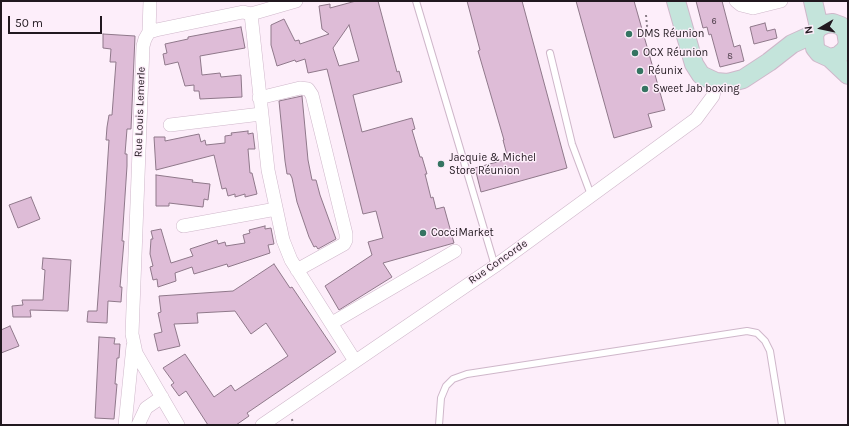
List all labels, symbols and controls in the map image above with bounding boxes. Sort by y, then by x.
scale bar [10,8,104,34]
north arrow [801,8,841,48]
text: 50 m [15,16,43,30]
house number: 6 [711,16,717,26]
text: N [802,25,816,35]
place label: DMS Réunion [637,27,704,41]
marker: DMS Réunion [624,29,634,39]
place label: OCX Réunion [643,46,708,60]
marker: OCX Réunion [630,48,640,58]
house number: 8 [727,51,733,61]
place label: Réunix [648,64,683,78]
marker: Réunix [635,66,645,76]
street label: Rue Louis Lemerle [132,67,148,157]
place label: Sweet Jab boxing [653,82,740,96]
marker: Sweet Jab boxing [640,84,650,94]
place label: Jacquie & Michel Store Réunion [449,151,536,177]
marker: Jacquie & Michel Store Réunion [436,159,446,169]
place label: CocciMarket [431,226,494,240]
marker: CocciMarket [418,228,428,238]
street label: Rue Concorde [466,237,530,287]

